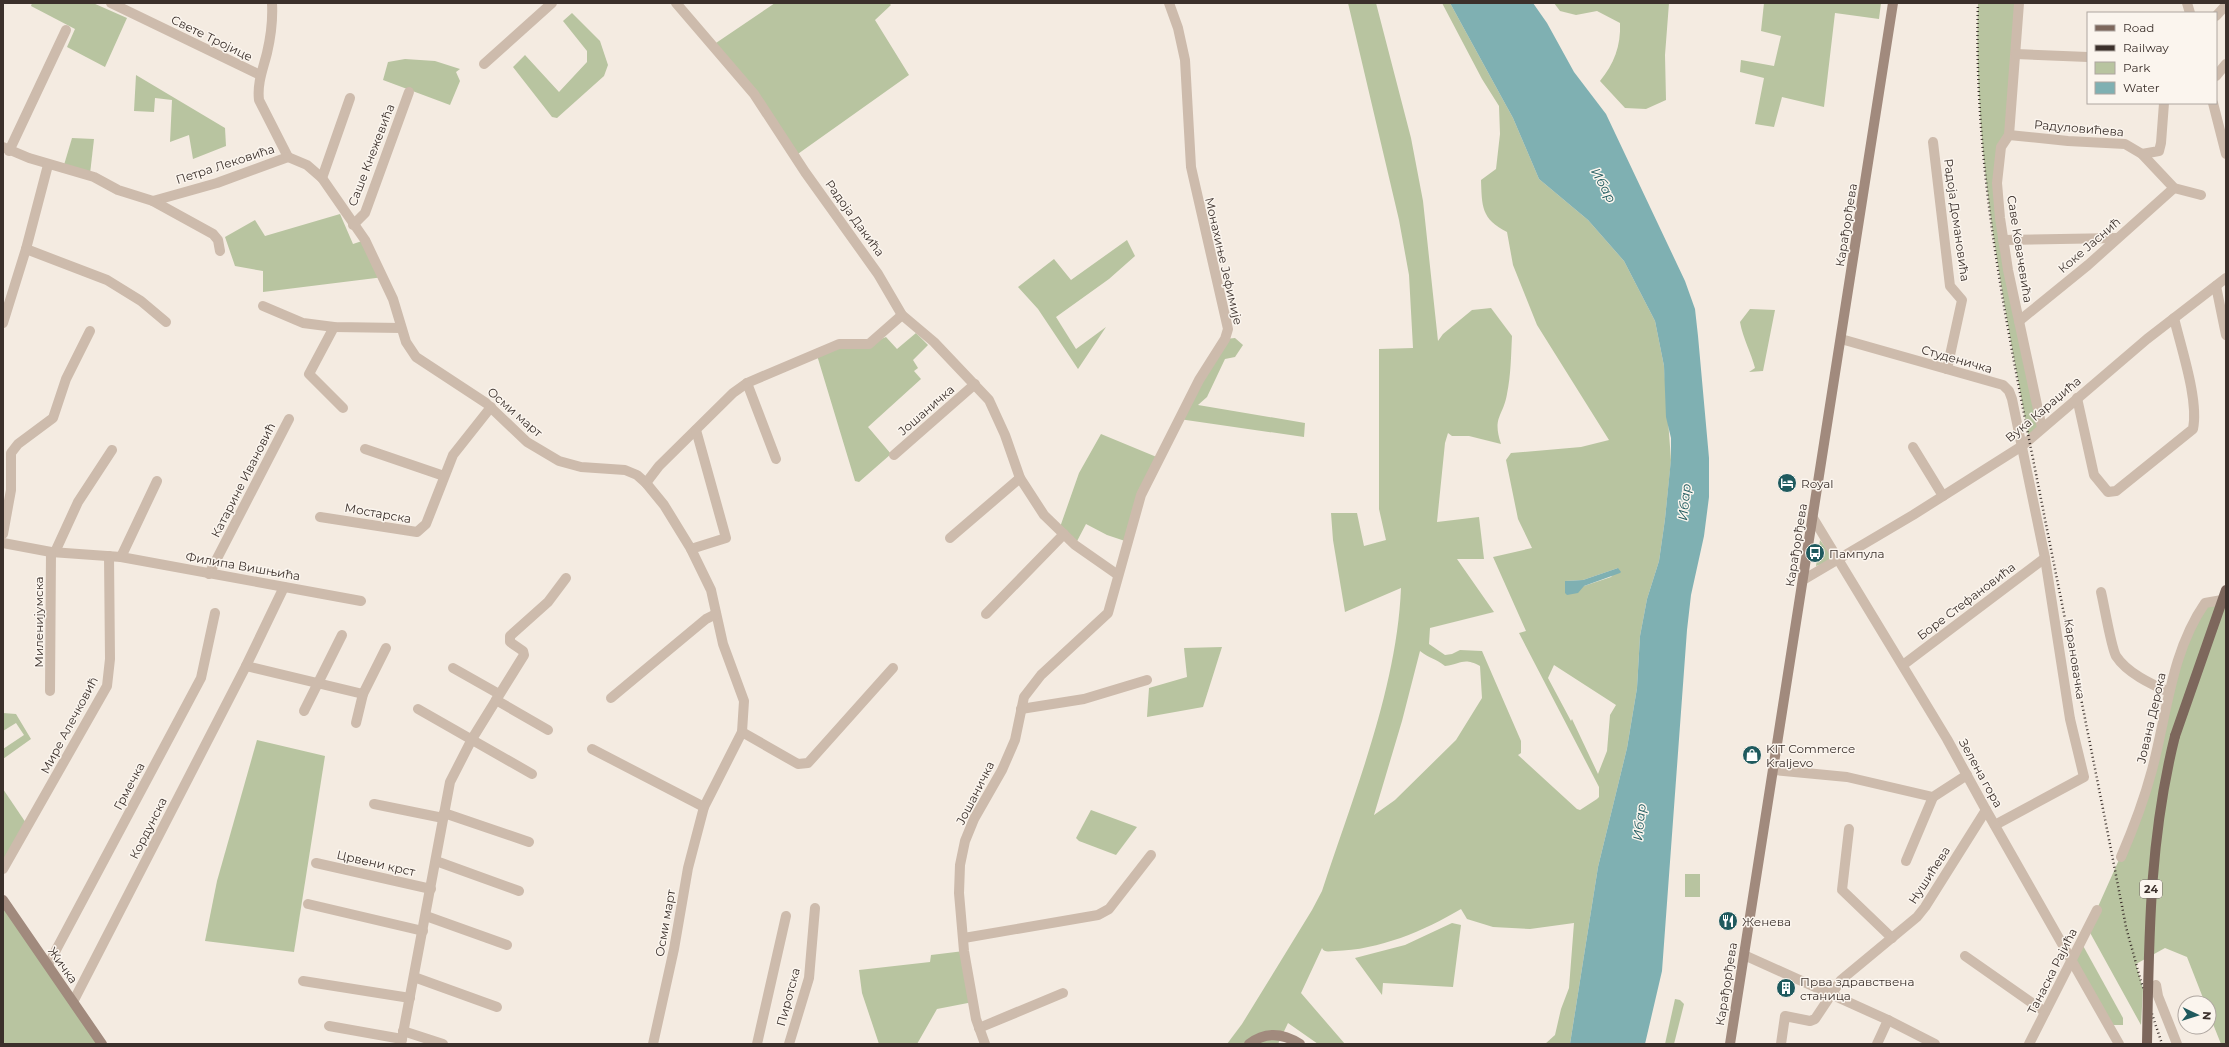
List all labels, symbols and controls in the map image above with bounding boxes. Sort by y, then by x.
street label: Свете Тројице [169,12,255,64]
legend [2087,12,2217,104]
text: Road [2123,20,2154,35]
text: Railway [2123,40,2169,55]
text: Park [2123,60,2151,75]
text: Water [2123,80,2160,95]
street label: Саше Кнежевића [345,102,397,208]
street label: Радуловићева [2033,117,2125,139]
street label: Петра Лековића [174,141,276,187]
street label: Радоја Домановића [1941,158,1973,282]
water label: Ибар [1588,165,1620,205]
street label: Радоја Дакића [822,177,888,259]
street label: Карађорђева [1832,182,1860,268]
street label: Саве Ковачевића [2004,194,2036,304]
street label: Монахиње Јефимије [1202,196,1246,326]
street label: Коке Јаснић [2055,214,2123,276]
street label: Студеничка [1920,342,1994,376]
street label: Вука Караџића [2002,373,2084,445]
street label: Јошаничка [895,382,957,438]
street label: Осми март [484,384,546,440]
street label: Катарине Ивановић [208,420,278,540]
hotel icon: Royal [1776,472,1798,494]
place label: Royal [1801,476,1834,491]
water label: Ибар [1674,483,1694,521]
street label: Мостарска [344,500,412,526]
street label: Карађорђева [1782,502,1810,588]
bus stop icon: Пампула [1804,542,1826,564]
place label: Пампула [1829,546,1884,561]
street label: Филипа Вишњића [184,549,302,583]
street label: Боре Стефановића [1914,559,2018,643]
street label: Миленијумска [31,576,46,668]
street label: Карановачка [2061,618,2089,700]
street label: Јована Дерока [2133,671,2169,765]
street label: Мире Алечковић [37,674,101,776]
street label: Зелена гора [1956,736,2006,810]
place label: KIT Commerce Kraljevo [1766,741,1855,770]
shop icon: KIT Commerce Kraljevo [1741,744,1763,766]
street label: Јошаничка [953,759,997,827]
street label: Грмечка [110,760,148,812]
street label: Кордунска [126,795,170,861]
water label: Ибар [1629,803,1649,841]
street label: Нушићева [1905,843,1953,907]
street label: Црвени крст [335,847,417,879]
road number: 24 [2140,880,2162,898]
street label: Осми март [652,888,678,958]
restaurant icon: Женева [1717,910,1739,932]
place label: Женева [1742,914,1791,929]
street label: Танаска Рајића [2024,926,2080,1016]
street label: Карађорђева [1712,941,1740,1027]
street label: Жичка [45,944,81,986]
street label: Пиротска [773,966,803,1028]
place label: Прва здравствена станица [1800,974,1914,1003]
building icon: Прва здравствена станица [1775,977,1797,999]
north arrow [2177,995,2217,1035]
text: N [2200,1011,2214,1021]

